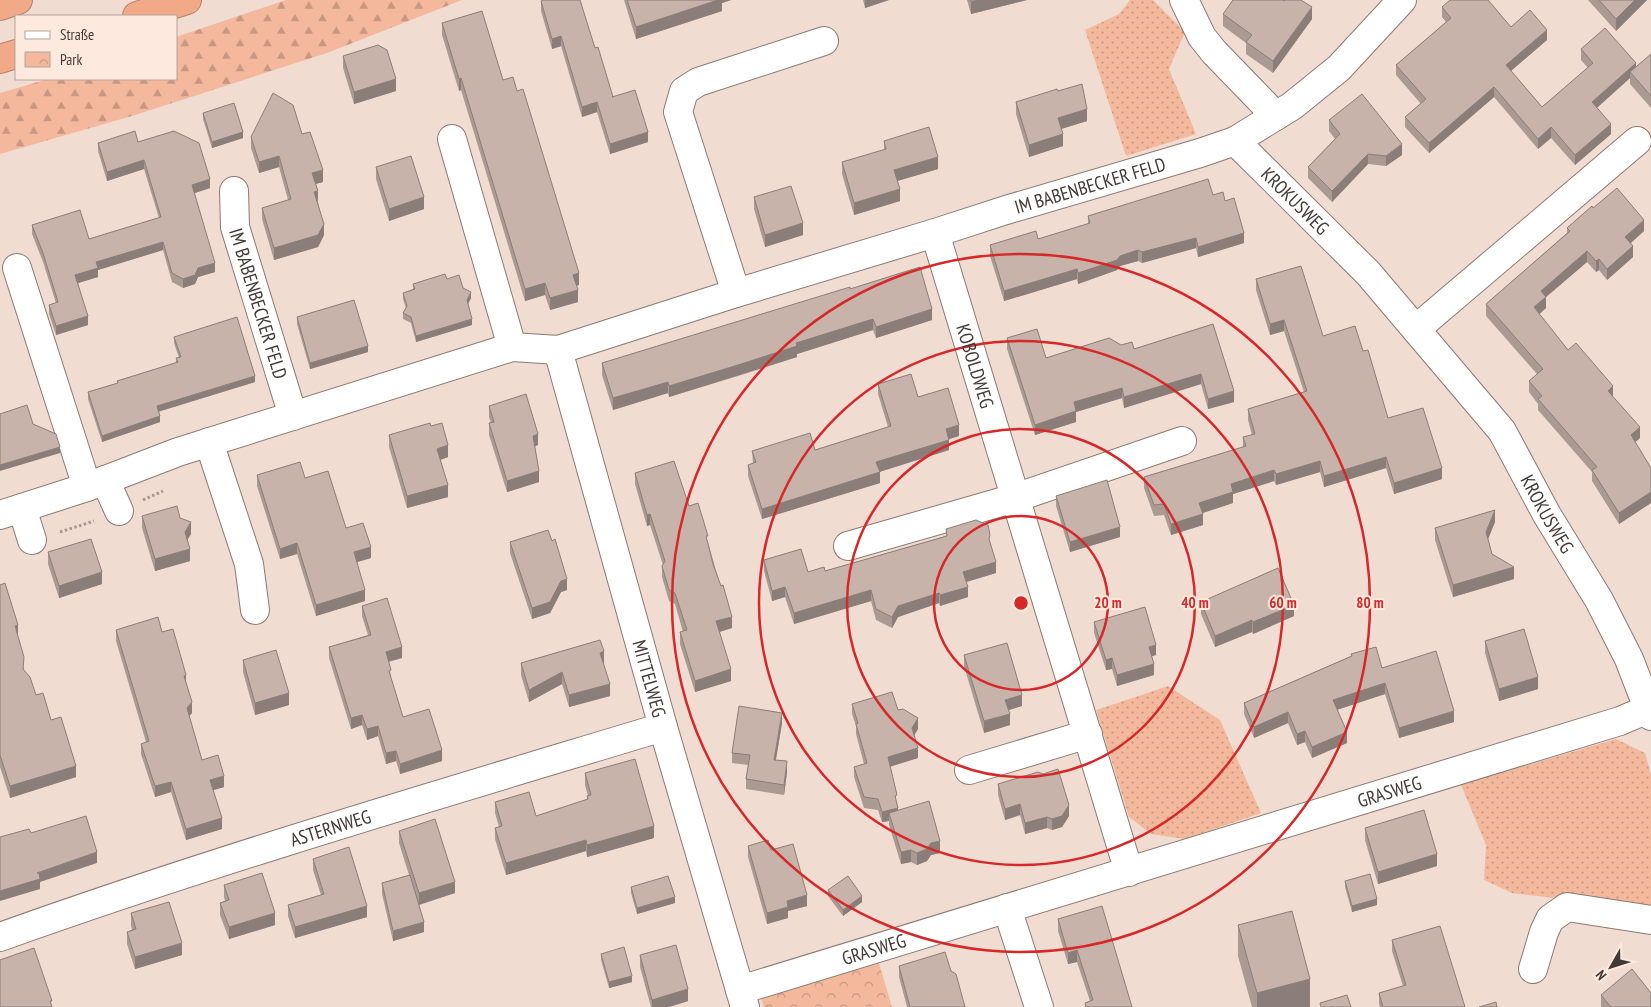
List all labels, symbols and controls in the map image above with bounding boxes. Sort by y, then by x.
legend [15,15,178,80]
text: Straße [60,25,94,44]
text: Park [60,50,82,69]
street label: IM BABENBECKER FELD [1012,152,1168,219]
street label: KROKUSWEG [1256,162,1334,240]
street label: IM BABENBECKER FELD [224,225,293,382]
street label: KOBOLDWEG [951,321,999,411]
street label: KROKUSWEG [1516,471,1579,557]
text: 20 m [1094,593,1122,612]
text: 40 m [1181,593,1209,612]
text: 60 m [1269,593,1297,612]
text: 80 m [1356,593,1384,612]
centre of rings [1012,594,1030,612]
street label: MITTELWEG [627,637,672,720]
street label: GRASWEG [1355,770,1424,813]
street label: ASTERNWEG [287,804,374,852]
street label: GRASWEG [839,928,909,970]
north arrow [1586,942,1636,992]
text: N [1592,967,1610,984]

